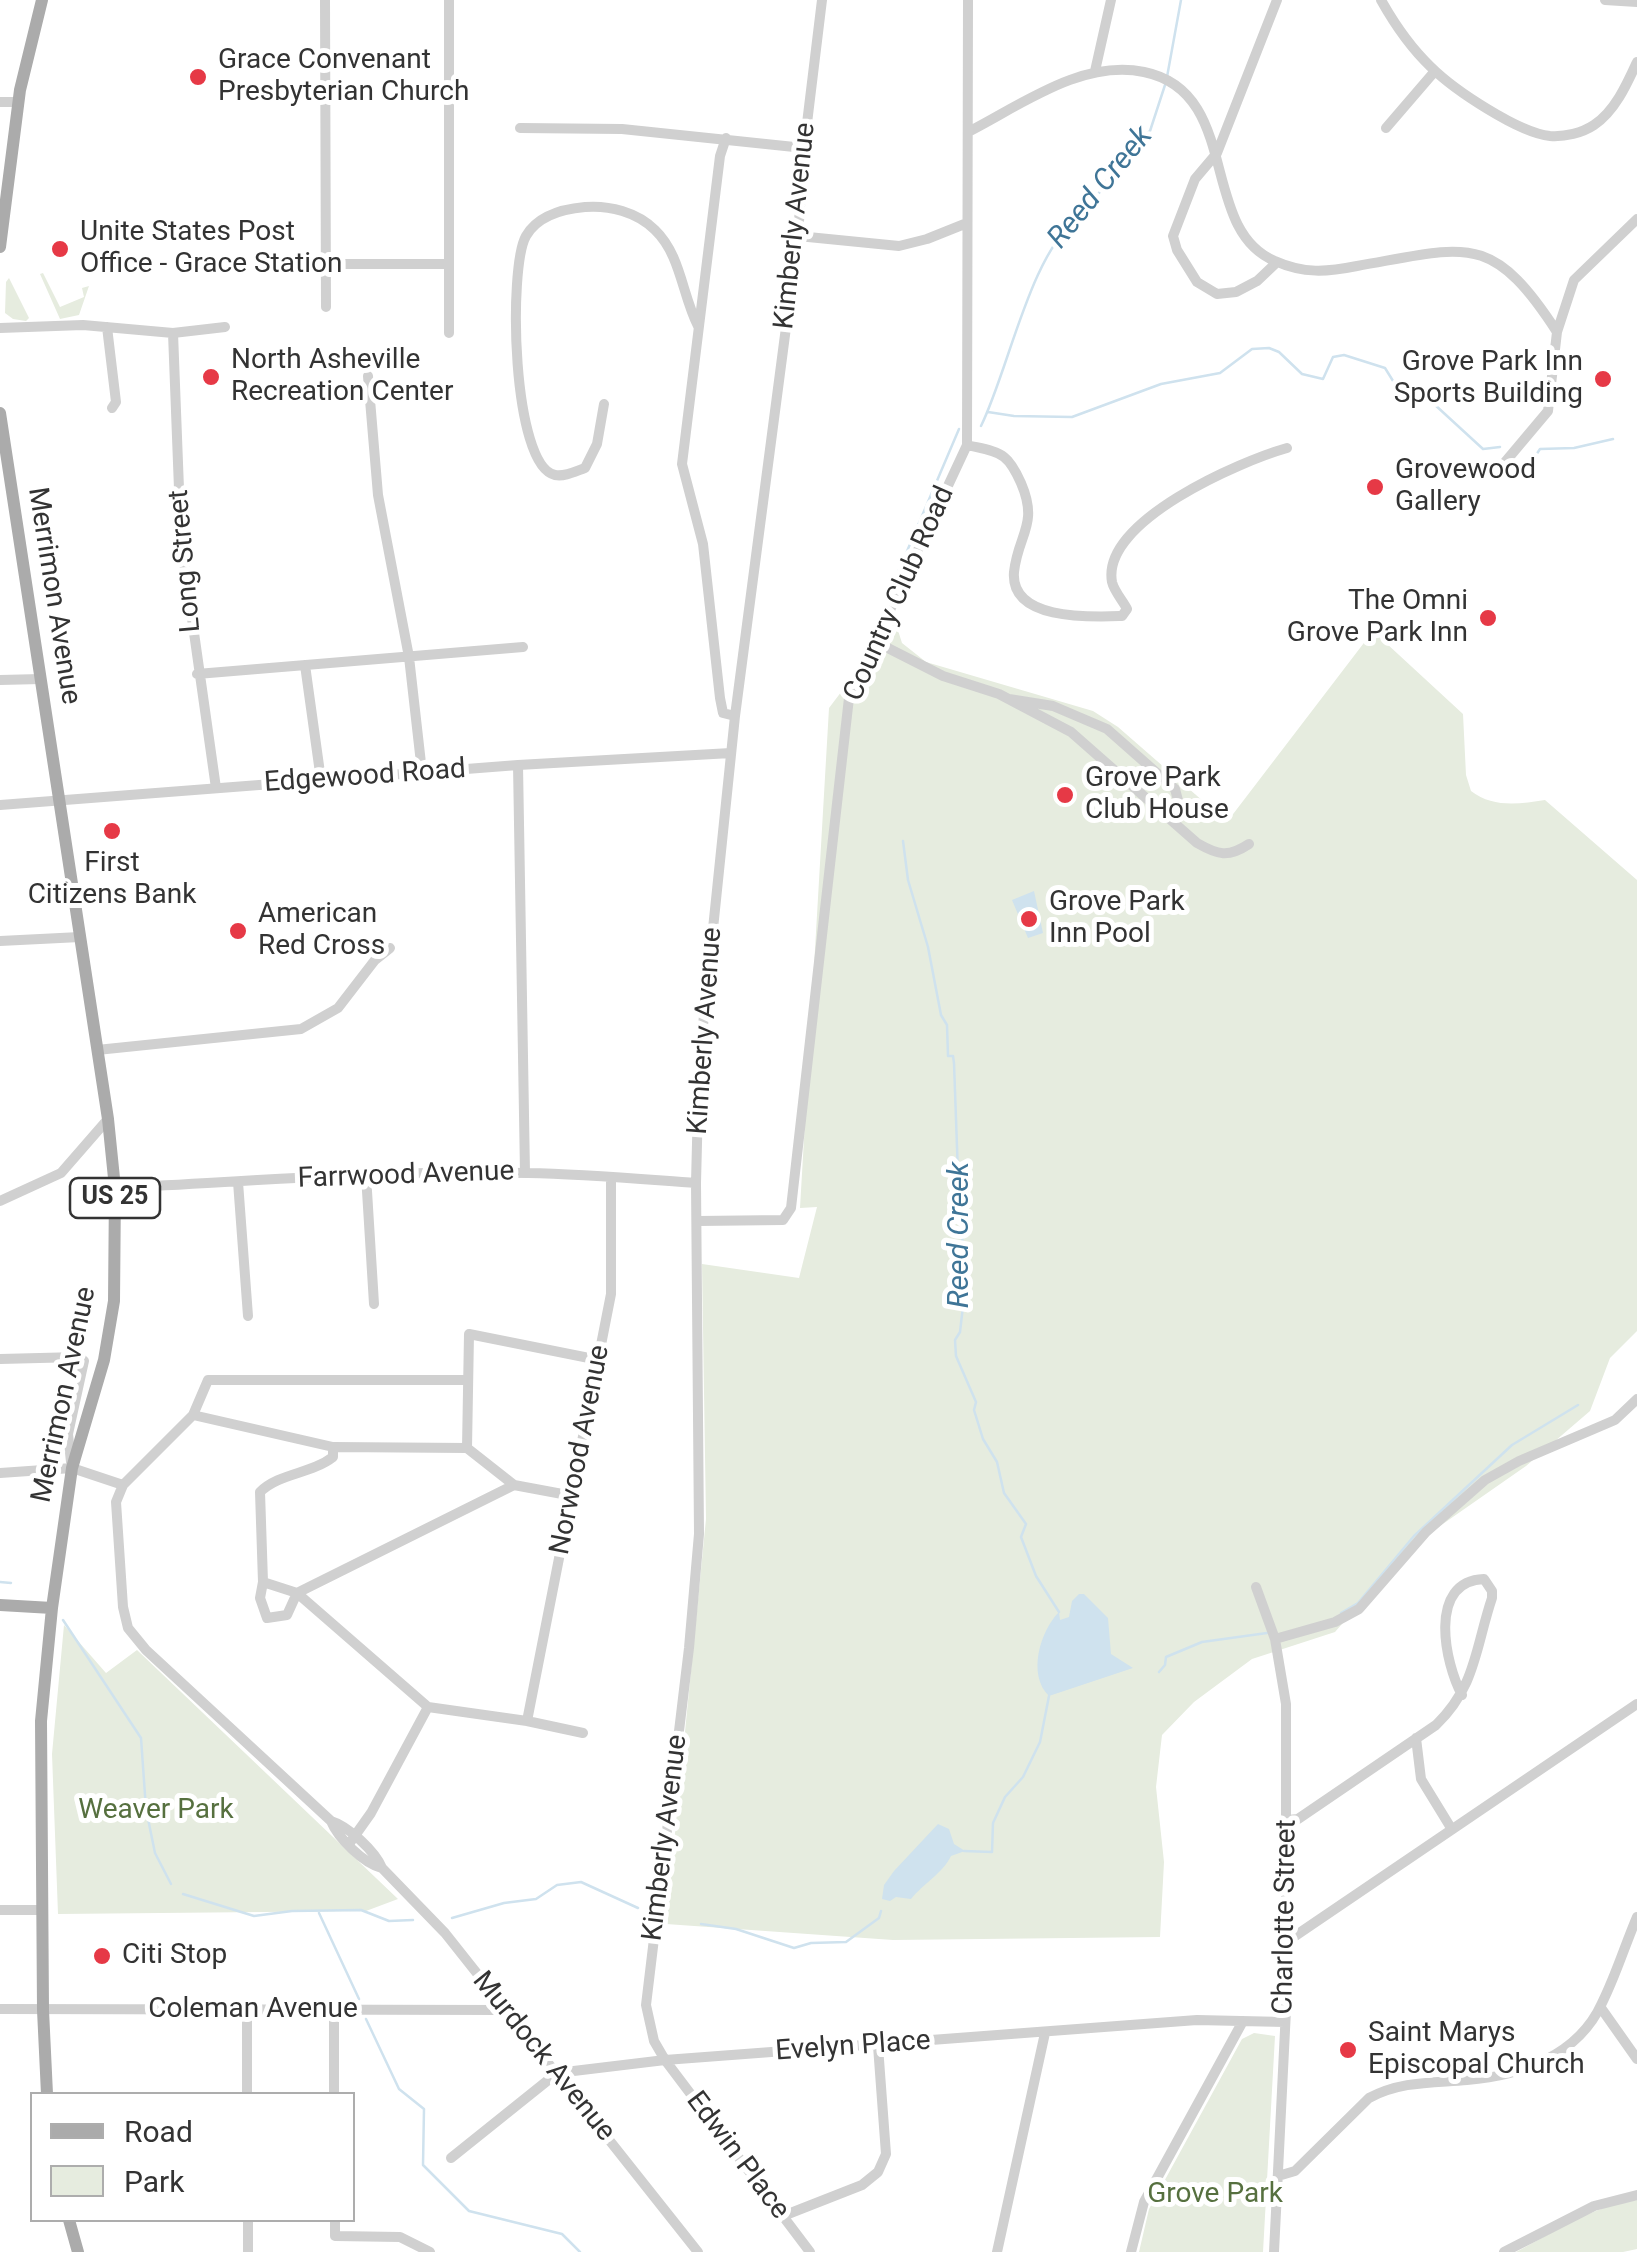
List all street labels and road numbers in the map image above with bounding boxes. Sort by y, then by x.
street label: Kimberly Avenue [768,121,824,331]
street label: Country Club Road [838,481,962,707]
street label: Merrimon Avenue [19,485,87,707]
street label: Long Street [163,488,209,634]
street label: Edgewood Road [263,753,467,801]
street label: Kimberly Avenue [682,926,730,1136]
street label: Farrwood Avenue [297,1155,515,1197]
road number: US 25 [70,1178,160,1218]
street label: Merrimon Avenue [26,1284,104,1506]
street label: Norwood Avenue [544,1342,618,1558]
street label: Kimberly Avenue [637,1733,695,1943]
street label: Charlotte Street [1267,1819,1305,2015]
street label: Murdock Avenue [464,1966,622,2148]
street label: Coleman Avenue [148,1993,358,2027]
street label: Evelyn Place [774,2025,932,2069]
street label: Edwin Place [678,2086,796,2226]

